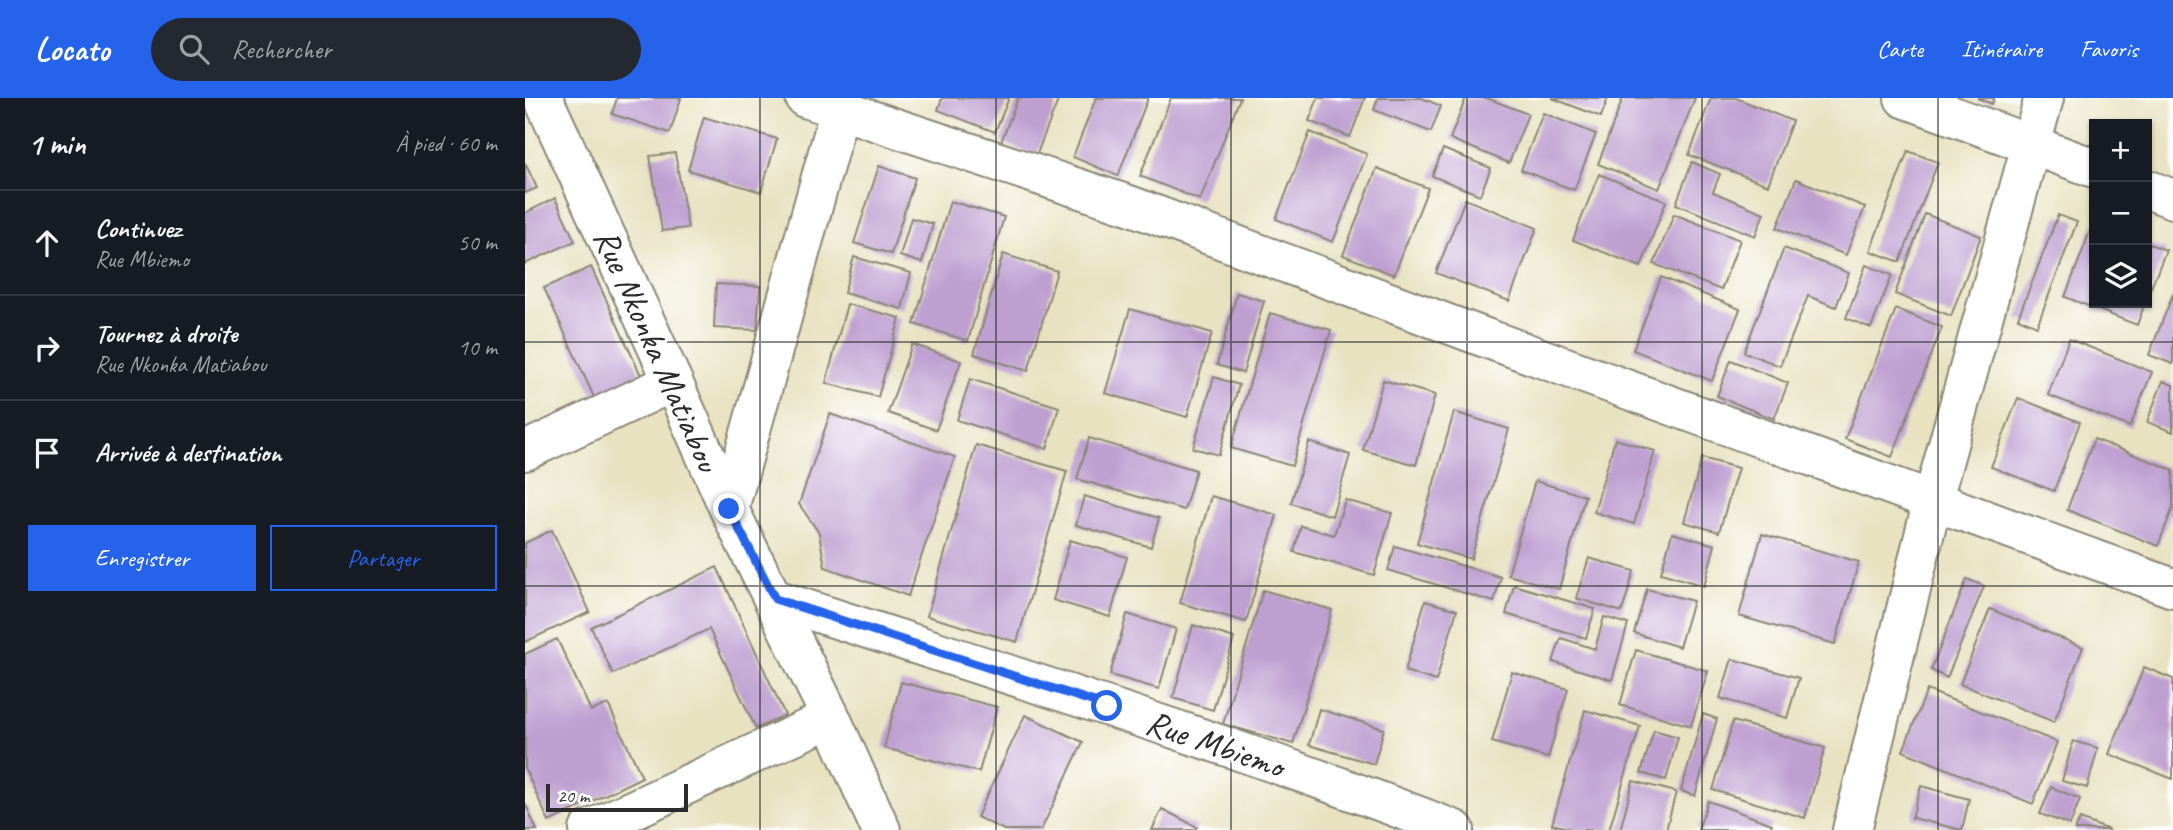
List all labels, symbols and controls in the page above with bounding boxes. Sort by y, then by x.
search box [151,18,641,81]
text: Locato [35,28,109,70]
icon: search [175,30,213,68]
text: Rechercher [231,33,331,66]
text: Carte [1877,34,1923,64]
text: Itinéraire [1961,34,2042,64]
text: Favoris [2080,34,2138,64]
map controls [2089,119,2152,308]
button: + [2089,119,2152,182]
text: 1 min [28,125,85,163]
text: À pied · 60 m [396,129,497,158]
button: − [2089,182,2152,245]
text: Continuez [95,212,181,245]
street label: Rue Nkonka Matiabou [583,222,731,480]
icon: ahead [28,224,66,262]
text: 50 m [458,228,497,257]
text: Rue Mbiemo [95,245,189,274]
button: layers [2089,245,2152,308]
text: Tournez à droite [95,317,237,350]
icon: right [28,329,66,367]
text: 10 m [458,333,497,362]
text: Rue Nkonka Matiabou [95,350,267,379]
icon: arrive [28,434,66,472]
text: Arrivée à destination [95,436,281,469]
route end [713,493,744,524]
button: Enregistrer [28,525,256,591]
button: Partager [270,525,497,591]
route start [1091,690,1122,721]
street label: Rue Mbiemo [1140,700,1293,790]
scale bar [546,781,688,813]
text: 20 m [557,784,589,808]

